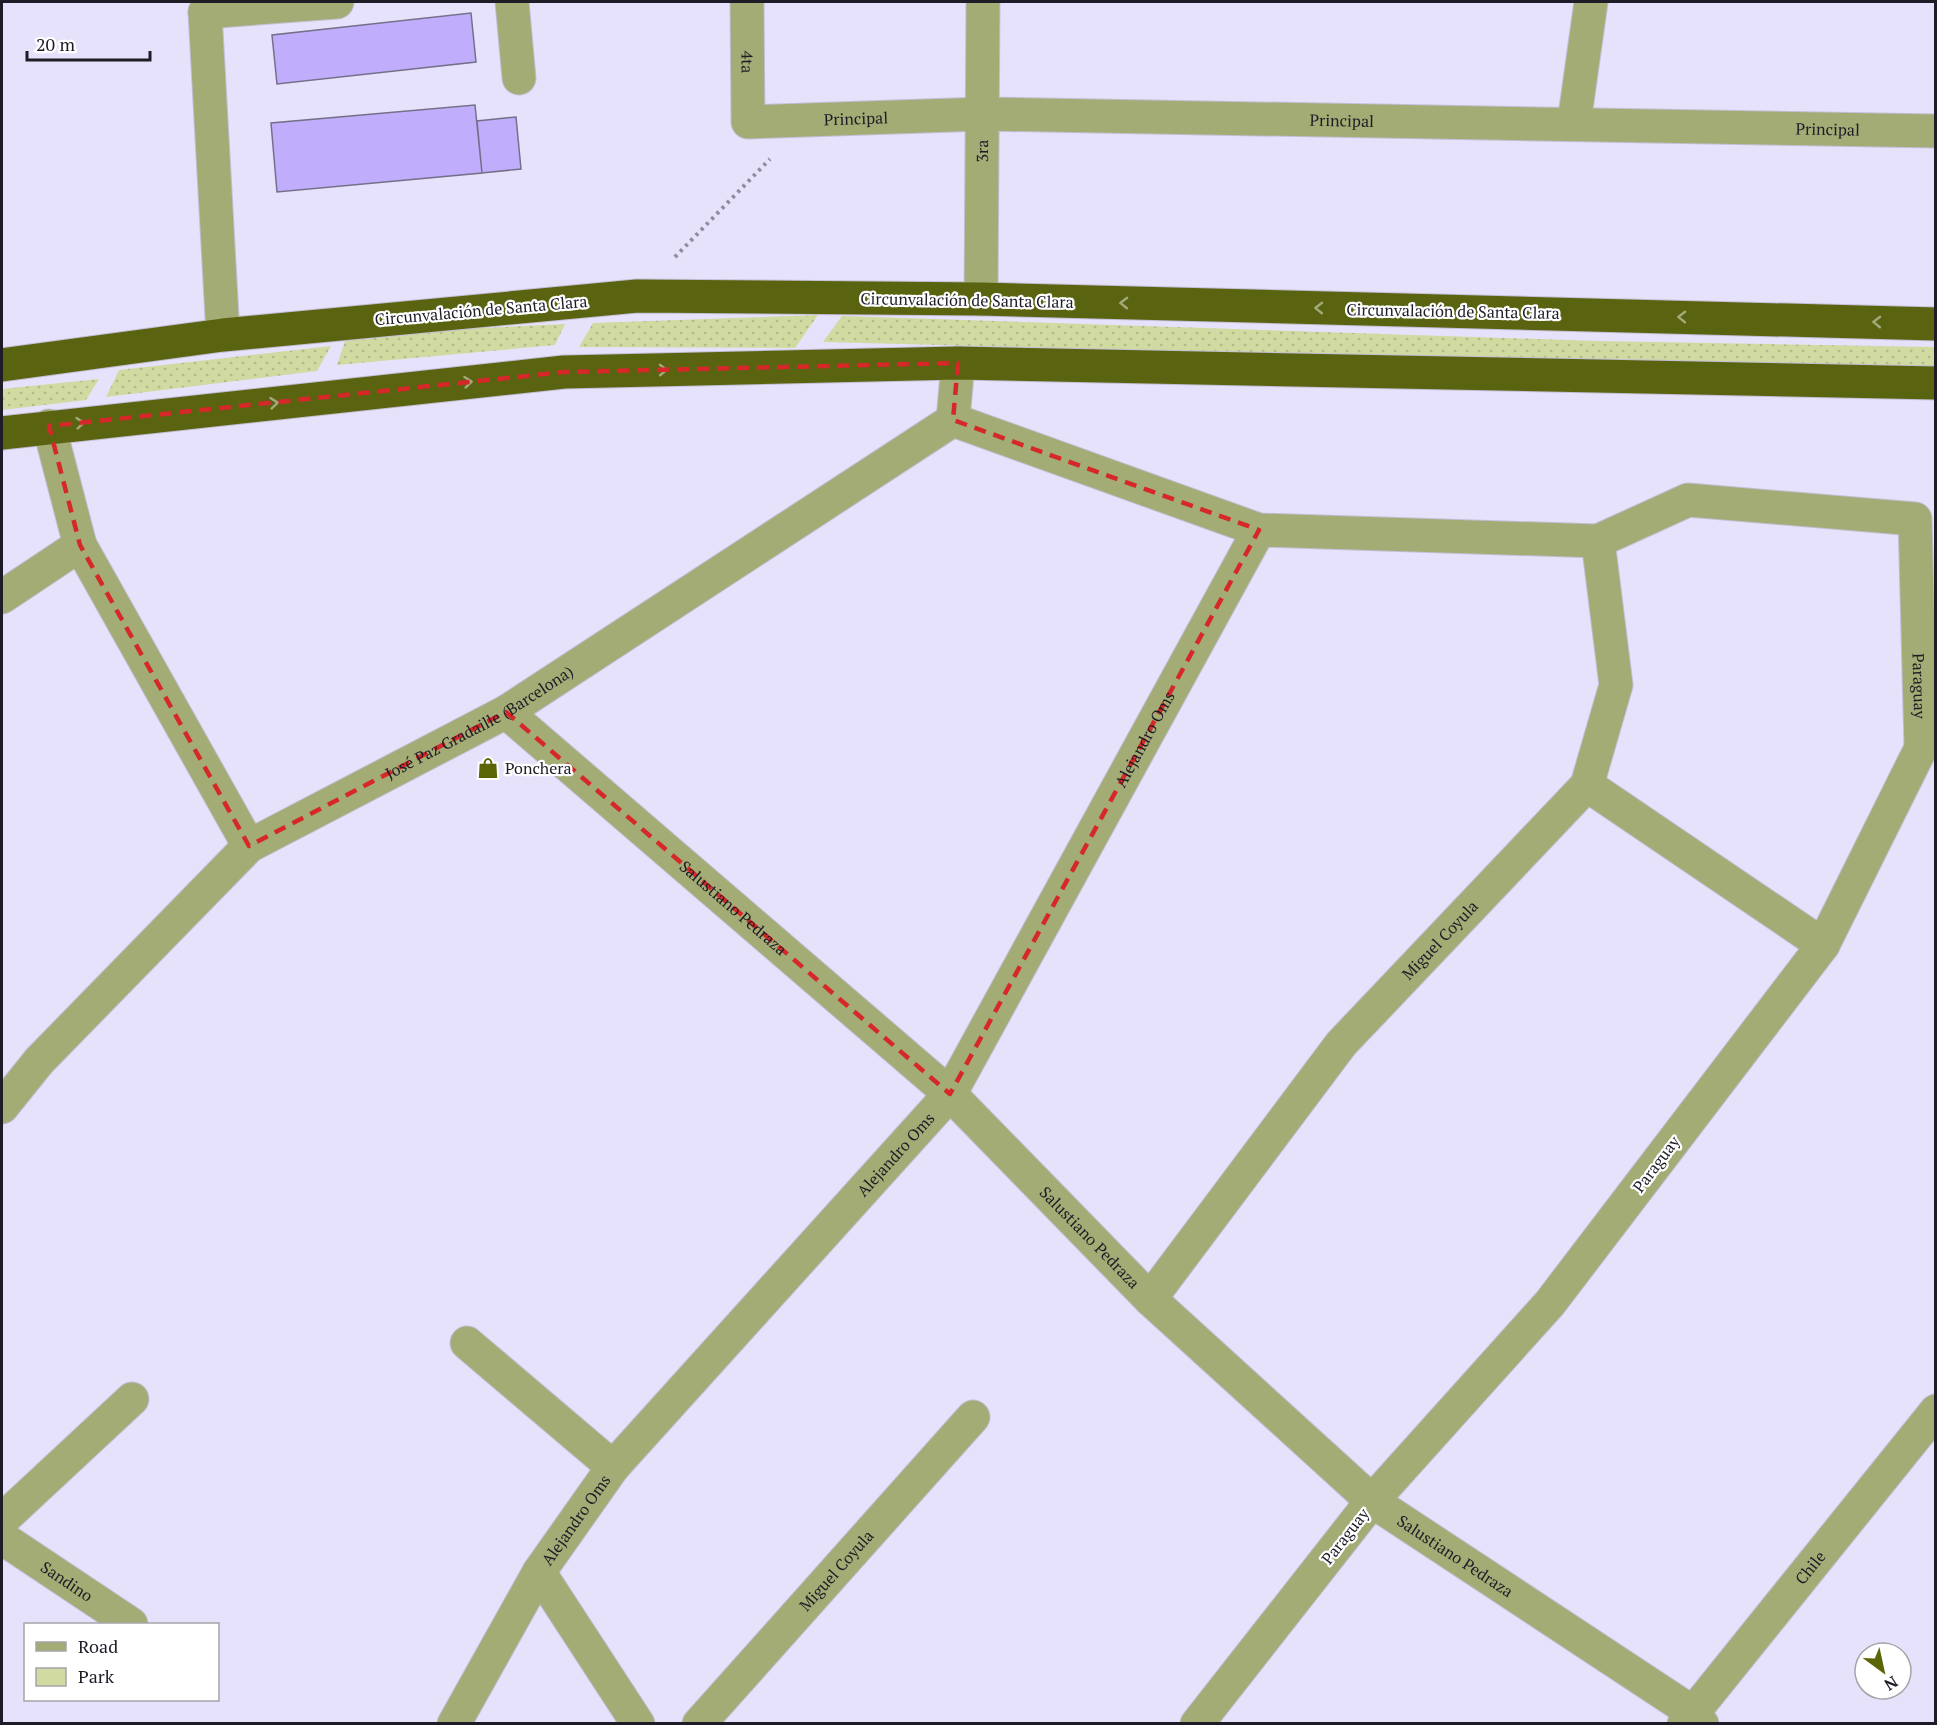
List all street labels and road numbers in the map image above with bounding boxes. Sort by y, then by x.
street label: 4ta [736,51,759,73]
street label: Principal [823,106,889,130]
street label: Principal [1309,109,1374,132]
street label: Principal [1795,117,1860,141]
street label: 3ra [971,140,993,162]
street label: Circunvalación de Santa Clara [860,287,1074,313]
street label: Circunvalación de Santa Clara [374,290,588,330]
street label: Circunvalación de Santa Clara [1346,298,1560,324]
street label: Paraguay [1908,653,1931,720]
street label: José Paz Gradaille (Barcelona) [381,660,577,784]
street label: Alejandro Oms [1109,687,1180,791]
street label: Salustiano Pedraza [675,855,792,960]
street label: Miguel Coyula [1397,896,1483,984]
street label: Alejandro Oms [852,1107,939,1201]
street label: Paraguay [1627,1130,1685,1197]
street label: Salustiano Pedraza [1035,1181,1145,1293]
street label: Alejandro Oms [536,1470,615,1570]
street label: Paraguay [1316,1503,1374,1569]
street label: Salustiano Pedraza [1393,1510,1518,1602]
street label: Miguel Coyula [794,1525,878,1616]
street label: Chile [1790,1546,1830,1589]
street label: Sandino [37,1556,97,1607]

